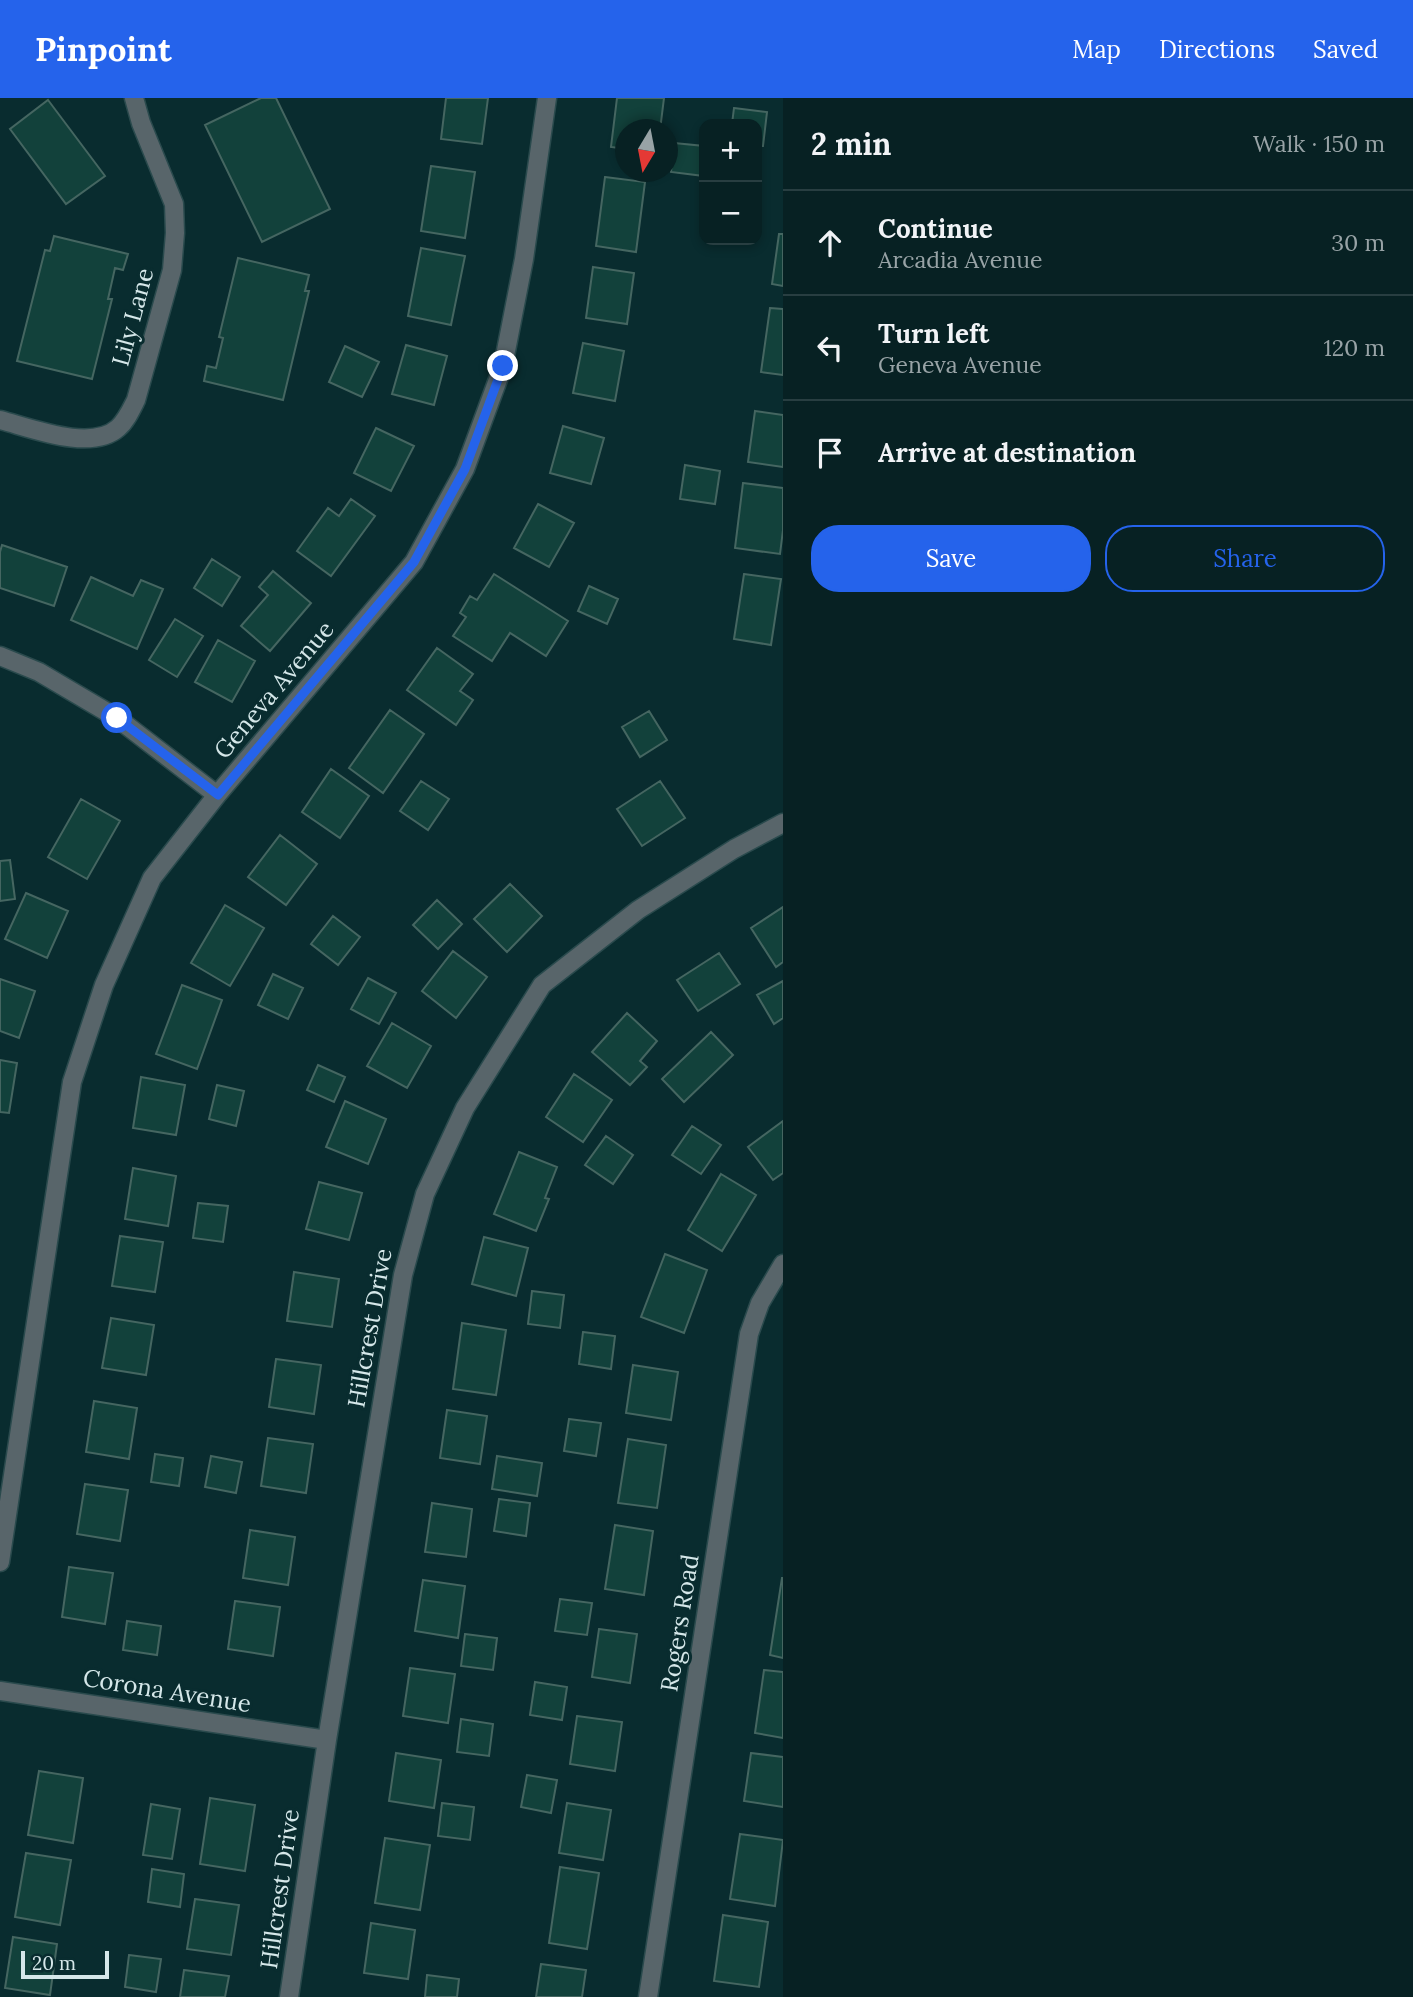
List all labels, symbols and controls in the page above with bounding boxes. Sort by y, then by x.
text: Pinpoint [35,28,172,70]
text: Map [1072,34,1121,65]
text: Directions [1159,34,1275,65]
text: Saved [1313,34,1378,65]
north arrow [615,119,678,182]
map controls [699,119,762,245]
button: + [699,119,762,182]
text: 2 min [811,125,891,163]
text: Walk · 150 m [1253,129,1385,158]
button: − [699,182,762,245]
text: Continue [878,212,993,245]
icon: ahead [811,224,849,262]
text: 30 m [1331,228,1385,257]
text: Arcadia Avenue [878,245,1042,274]
street label: Lily Lane [105,264,160,369]
text: Turn left [878,317,989,350]
icon: left [811,329,849,367]
text: 120 m [1323,333,1385,362]
route end [487,350,518,381]
text: Geneva Avenue [878,350,1042,379]
icon: arrive [811,434,849,472]
text: Arrive at destination [878,436,1136,469]
button: Save [811,525,1091,592]
button: Share [1105,525,1385,592]
street label: Geneva Avenue [207,614,340,765]
route start [101,702,132,733]
street label: Hillcrest Drive [340,1246,399,1410]
street label: Rogers Road [653,1552,706,1694]
street label: Corona Avenue [81,1662,253,1719]
street label: Hillcrest Drive [253,1807,306,1971]
scale bar [21,1948,108,1980]
text: 20 m [32,1951,76,1975]

